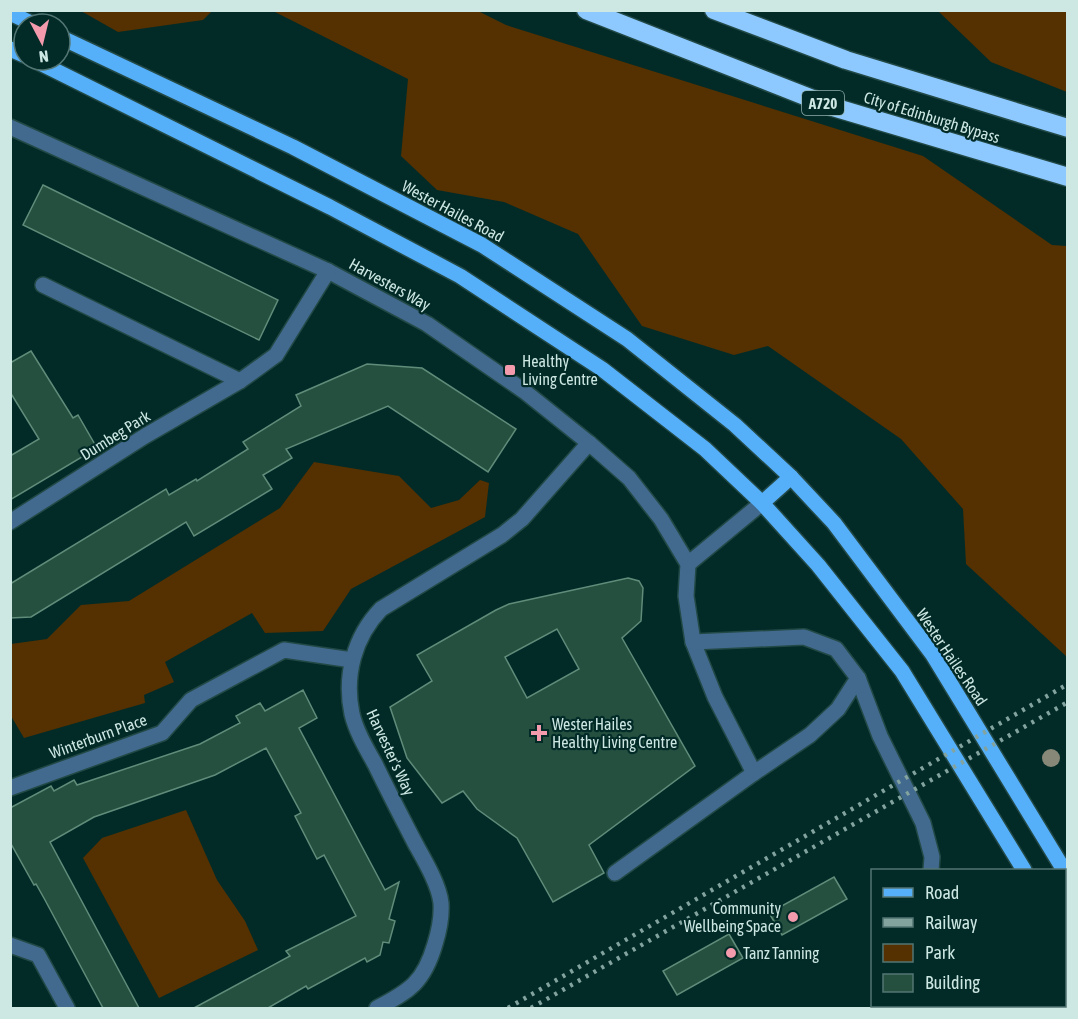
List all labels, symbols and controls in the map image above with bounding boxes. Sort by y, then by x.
north arrow [12,12,72,72]
text: N [38,47,50,66]
street label: City of Edinburgh Bypass [862,88,1002,147]
road number: A720 [802,91,844,115]
street label: Wester Hailes Road [399,177,507,245]
street label: Harvesters Way [346,254,434,315]
place label: Healthy Living Centre [522,352,598,389]
marker: Healthy Living Centre [503,363,517,377]
street label: Dumbeg Park [77,406,154,464]
street label: Wester Hailes Road [913,605,991,709]
street label: Harvester's Way [362,706,419,799]
street label: Winterburn Place [47,710,149,762]
place label: Wester Hailes Healthy Living Centre [552,715,677,752]
marker: Wester Hailes Healthy Living Centre [530,724,548,742]
legend [871,869,1066,1007]
text: Road [925,882,959,903]
place label: Community Wellbeing Space [684,899,781,936]
marker: Community Wellbeing Space [786,910,800,924]
text: Railway [925,912,977,933]
text: Park [925,942,955,963]
place label: Tanz Tanning [743,944,819,963]
marker: Tanz Tanning [724,946,738,960]
text: Building [925,972,980,993]

